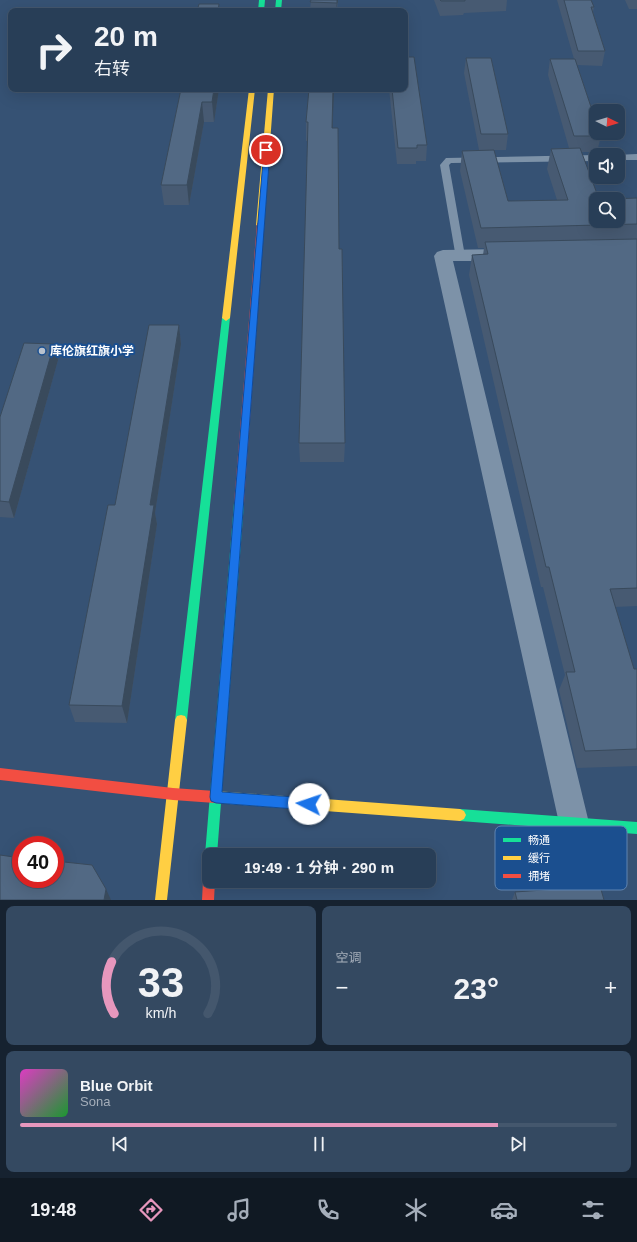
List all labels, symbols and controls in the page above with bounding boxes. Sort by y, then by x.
text: 20 m [94,21,158,52]
icon: right [28,24,80,76]
text: 右转 [94,59,130,79]
north arrow [589,104,625,140]
map controls [589,104,625,228]
pin [249,133,283,167]
icon: arrive [255,139,277,161]
button: sound [589,148,625,184]
button: search [589,192,625,228]
place label: 库伦旗红旗小学 [50,344,134,358]
marker: 库伦旗红旗小学 [37,346,47,356]
position arrow [288,783,330,825]
legend [495,826,627,890]
text: 畅通 [528,834,550,846]
speed limit sign: 40 [12,836,64,888]
text: 缓行 [528,852,550,864]
text: 19:49 · 1 分钟 · 290 m [244,859,394,876]
text: 拥堵 [528,870,550,882]
text: 空调 [336,950,362,965]
text: 33 [138,958,184,1005]
text: 23° [454,972,499,1005]
text: − [336,975,348,1000]
text: + [604,975,617,1000]
text: km/h [145,1004,176,1020]
text: Blue Orbit [80,1077,153,1094]
text: Sona [80,1094,110,1109]
icon: previous [109,1133,131,1155]
icon: pause [308,1133,330,1155]
icon: next [507,1133,529,1155]
icon: directions [137,1196,165,1224]
icon: music [225,1196,253,1224]
icon: phone [314,1196,342,1224]
icon: climate [402,1196,430,1224]
icon: car [490,1196,518,1224]
icon: filters [579,1196,607,1224]
text: 19:48 [30,1200,76,1220]

